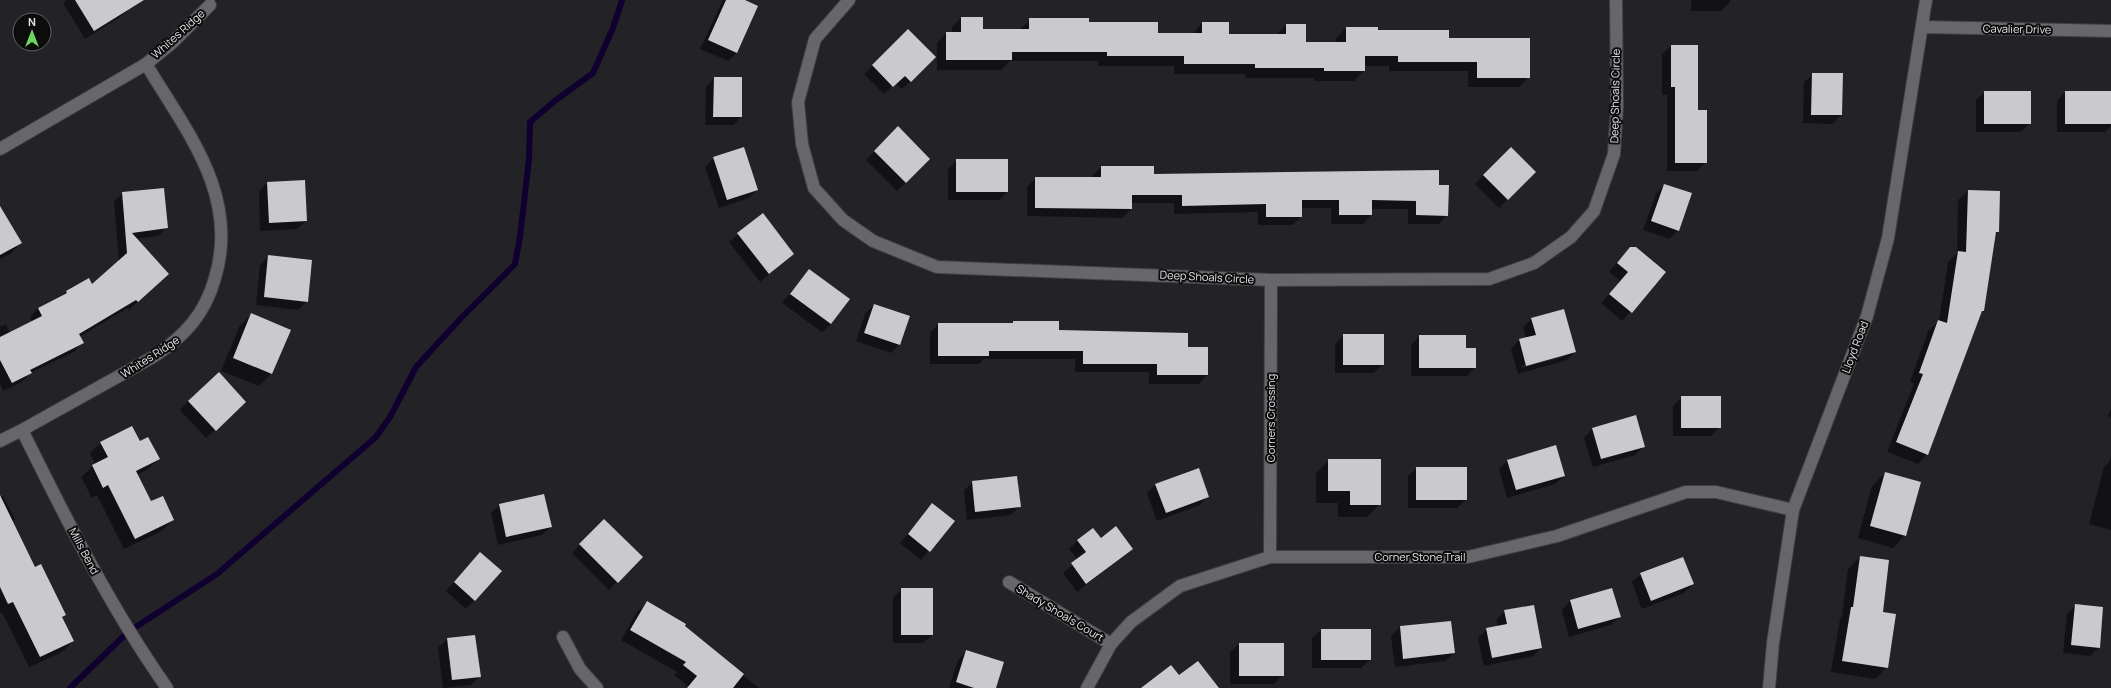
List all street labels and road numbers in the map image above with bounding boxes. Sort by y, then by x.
street label: Whites Ridge [148,5,208,62]
street label: Cavalier Drive [1983,20,2052,37]
street label: Deep Shoals Circle [1606,48,1623,143]
street label: Deep Shoals Circle [1159,267,1255,286]
street label: Lloyd Road [1838,319,1871,375]
street label: Whites Ridge [118,332,182,381]
street label: Corners Crossing [1263,374,1278,462]
street label: Mills Bend [66,525,103,577]
street label: Corner Stone Trail [1374,549,1466,564]
street label: Shady Shoals Court [1014,580,1107,645]

